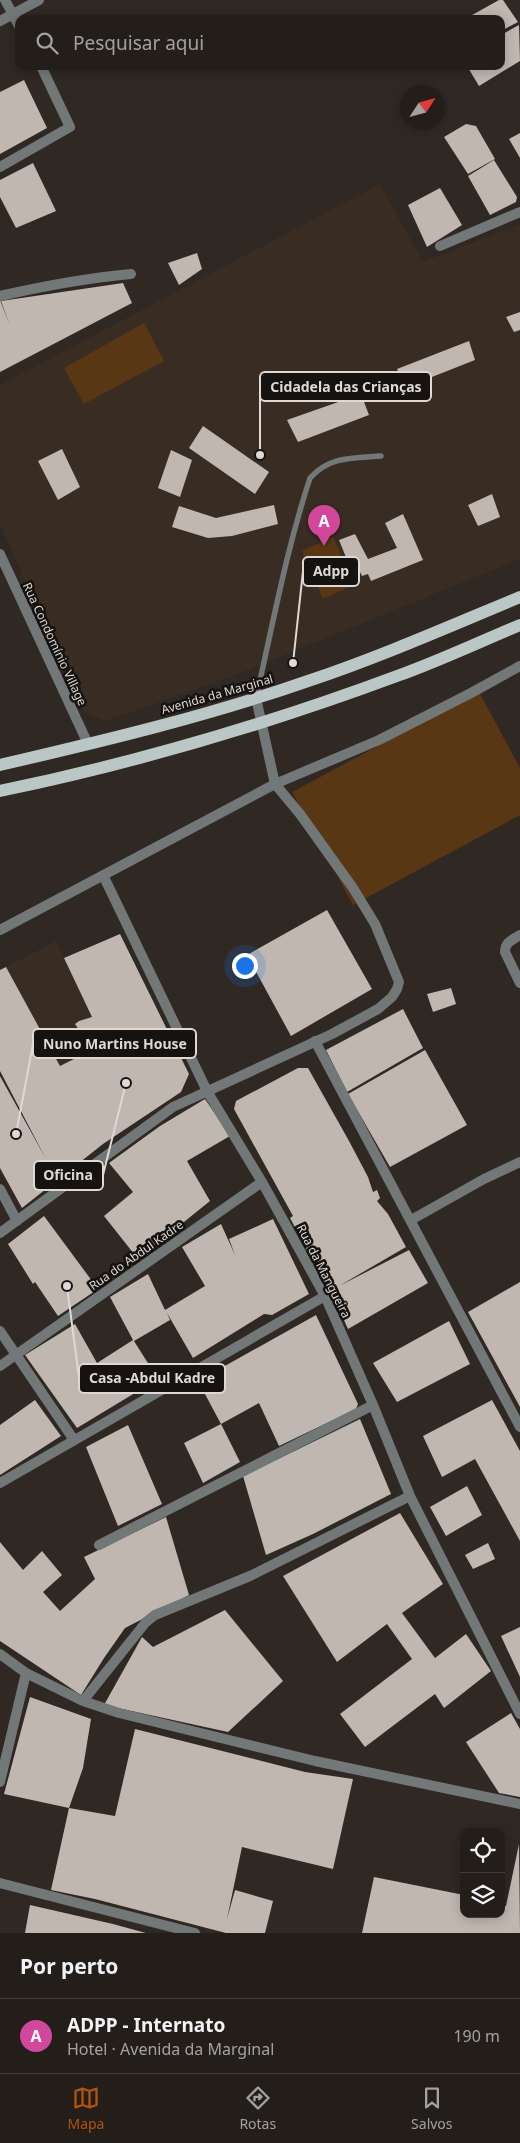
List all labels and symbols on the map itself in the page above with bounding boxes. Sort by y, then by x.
north arrow [400,85,445,130]
callout: Cidadela das Crianças [260,372,431,401]
text: Cidadela das Crianças [270,377,422,396]
pin: A [308,505,340,546]
callout: Adpp [303,557,359,586]
text: Adpp [313,561,349,580]
street label: Rua Condomínio Village [19,580,91,709]
street label: Avenida da Marginal [159,670,275,718]
your location [232,953,258,979]
callout: Nuno Martins House [33,1029,196,1058]
text: Nuno Martins House [43,1034,187,1053]
callout: Oficina [34,1161,103,1190]
text: Oficina [43,1165,93,1184]
street label: Rua do Abdul Kadre [85,1216,187,1294]
street label: Rua da Mangueira [293,1221,355,1321]
callout: Casa -Abdul Kadre [79,1364,225,1393]
text: Casa -Abdul Kadre [89,1368,215,1387]

